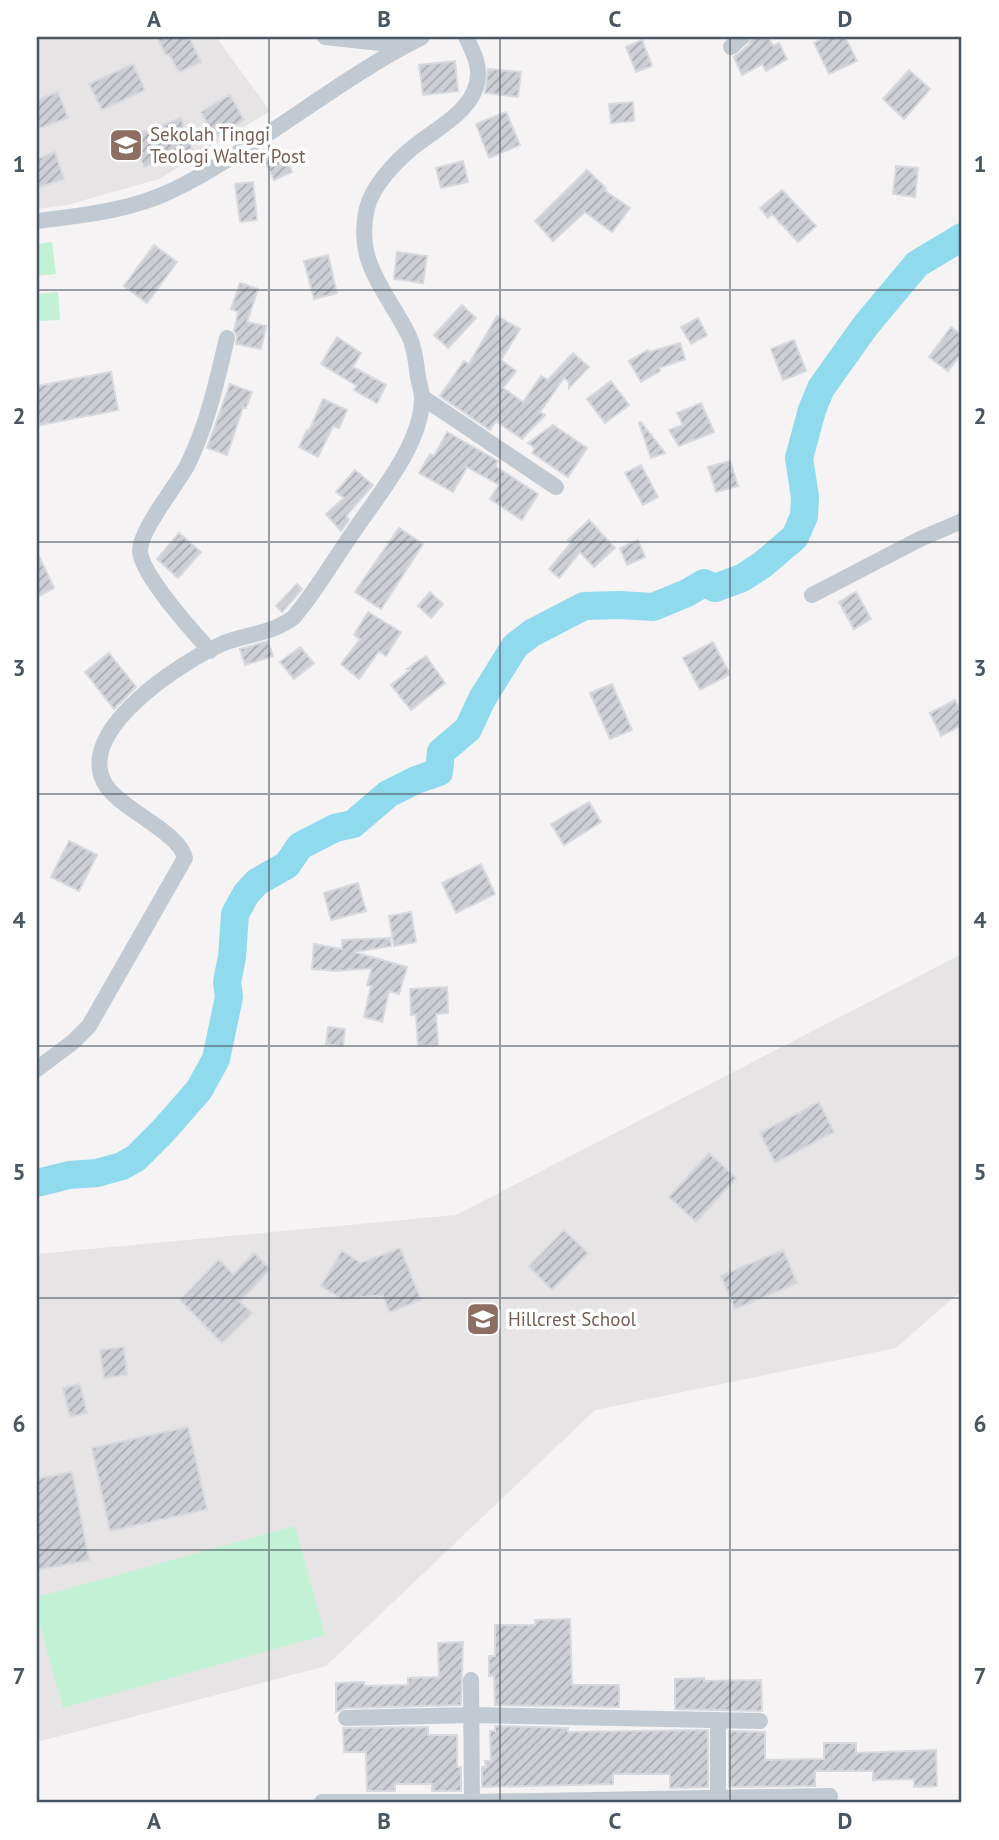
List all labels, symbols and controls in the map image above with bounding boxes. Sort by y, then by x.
text: A [147,4,161,33]
text: B [377,4,391,33]
text: C [609,4,622,33]
text: D [838,4,852,33]
place label: Sekolah Tinggi Teologi Walter Post [150,122,306,168]
school or university icon: Sekolah Tinggi Teologi Walter Post [107,126,145,164]
text: 1 [12,149,26,178]
text: 1 [973,149,987,178]
text: 2 [12,401,26,430]
text: 2 [973,401,987,430]
text: 3 [12,653,26,682]
text: 3 [973,653,987,682]
text: 4 [12,905,26,934]
text: 4 [973,905,987,934]
text: 5 [12,1157,26,1186]
text: 5 [973,1157,987,1186]
school or university icon: Hillcrest School [464,1300,502,1338]
place label: Hillcrest School [508,1307,637,1331]
text: 6 [12,1409,26,1438]
text: 6 [973,1409,987,1438]
text: 7 [12,1661,26,1690]
text: 7 [973,1661,987,1690]
text: A [147,1806,161,1835]
text: B [377,1806,391,1835]
text: C [609,1806,622,1835]
text: D [838,1806,852,1835]

